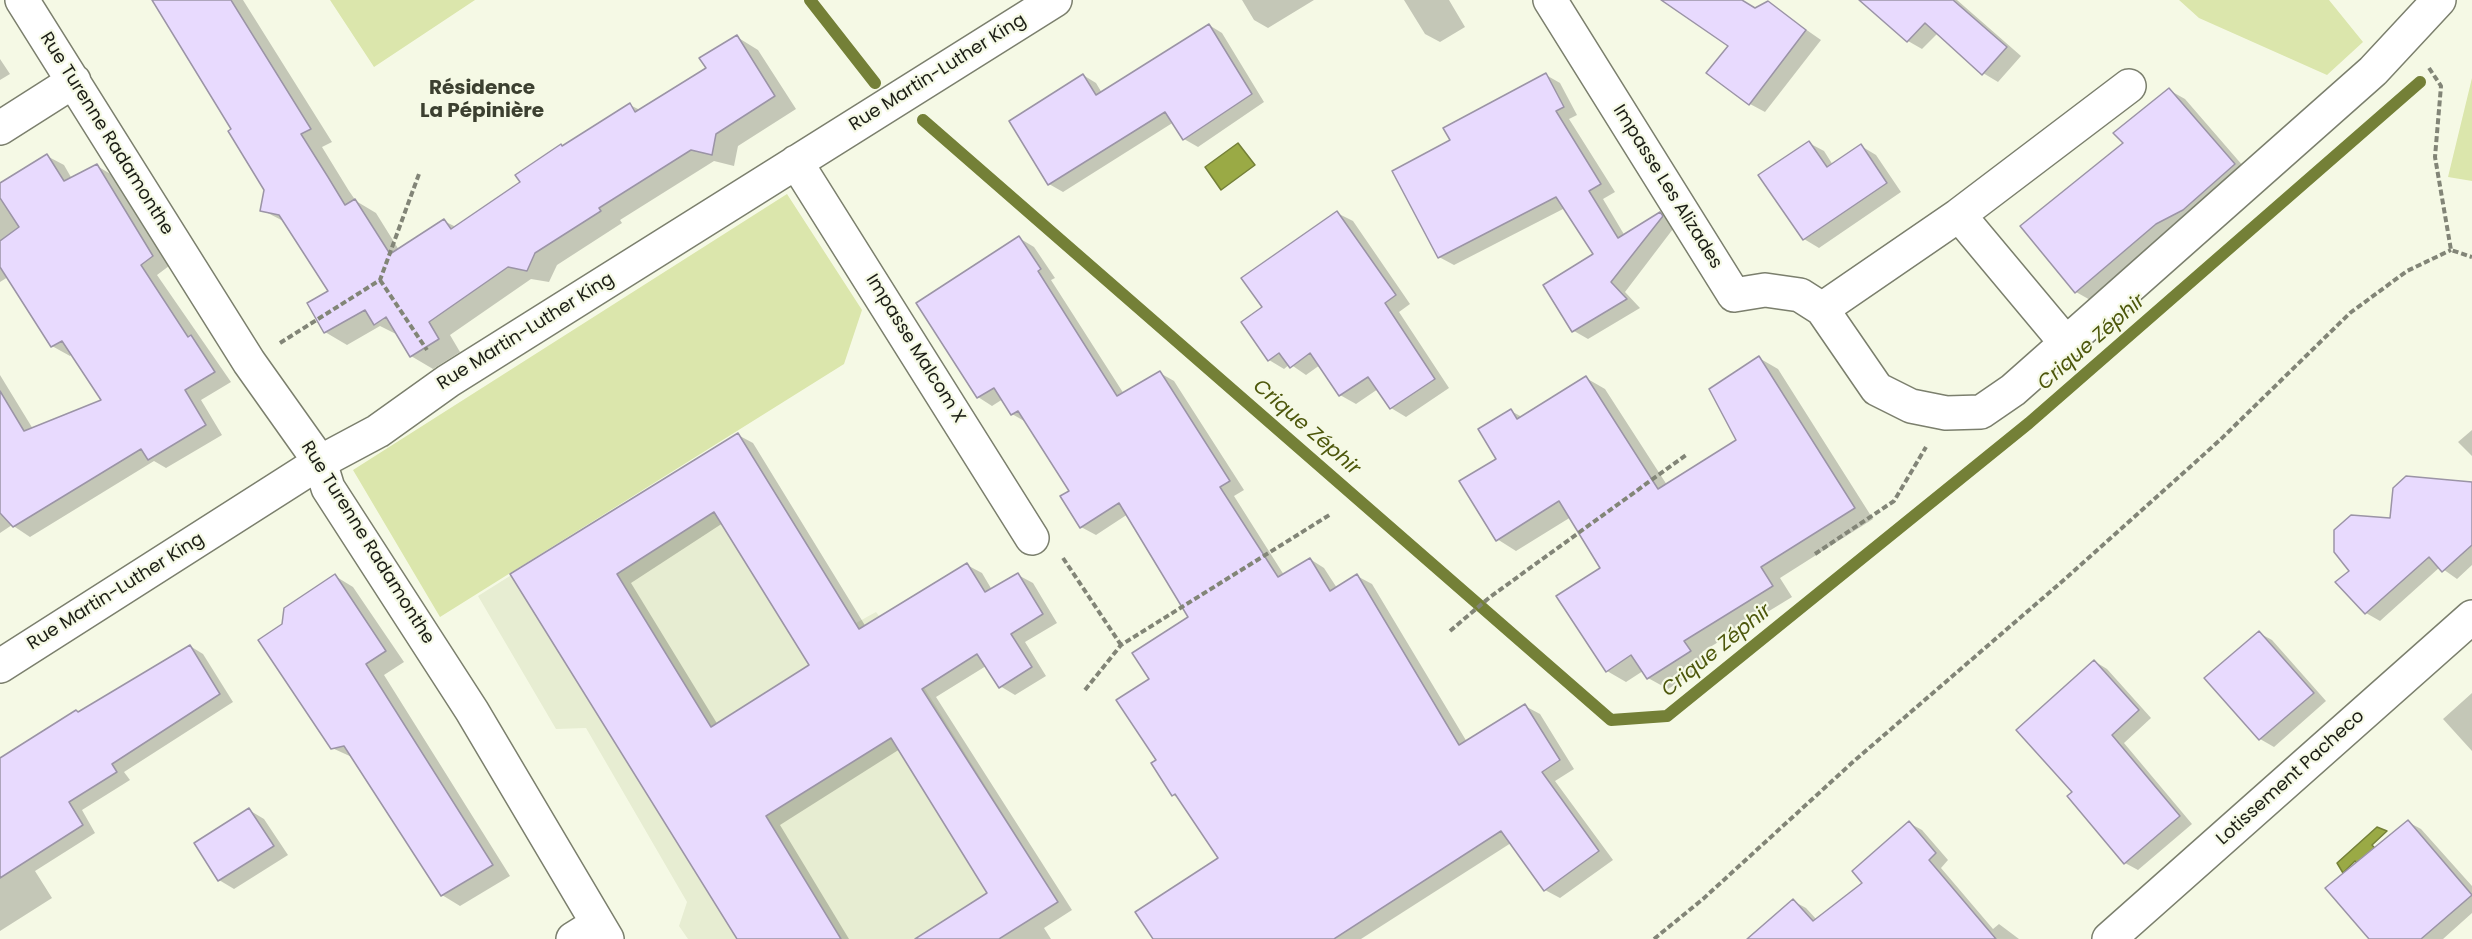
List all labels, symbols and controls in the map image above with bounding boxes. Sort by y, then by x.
street label: Rue Martin-Luther King [846,10,1030,136]
street label: Rue Turenne Radamonthe [35,29,177,239]
district label: Résidence La Pépinière [420,77,544,124]
street label: Impasse Les Alizades [1608,101,1726,273]
street label: Rue Martin-Luther King [434,269,618,395]
street label: Impasse Malcom X [860,271,970,427]
water label: Crique Zéphir [2033,290,2151,396]
water label: Crique Zéphir [1247,375,1365,481]
street label: Rue Turenne Radamonthe [296,438,438,648]
street label: Rue Martin-Luther King [24,529,208,655]
water label: Crique Zéphir [1657,599,1777,703]
street label: Lotissement Pacheco [2213,706,2369,850]

